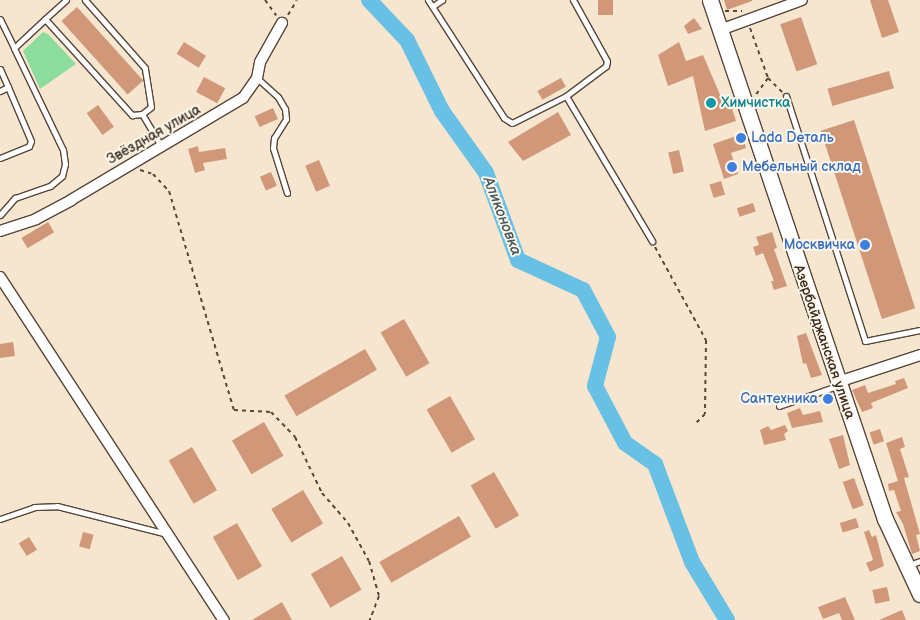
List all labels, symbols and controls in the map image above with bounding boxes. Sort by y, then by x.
place label: Химчистка [721,95,790,111]
marker: Химчистка [705,97,717,109]
street label: Звёздная улица [104,101,204,169]
place label: Lada Dеталь [751,130,834,146]
marker: Lada Dеталь [735,132,747,144]
place label: Мебельный склад [742,159,861,175]
marker: Мебельный склад [726,161,738,173]
water label: Аликоновка [479,174,525,258]
place label: Москвичка [784,237,855,253]
marker: Москвичка [859,239,871,251]
street label: Азербайджанская улица [790,263,858,421]
place label: Сантехника [740,391,818,407]
marker: Сантехника [822,393,834,405]

